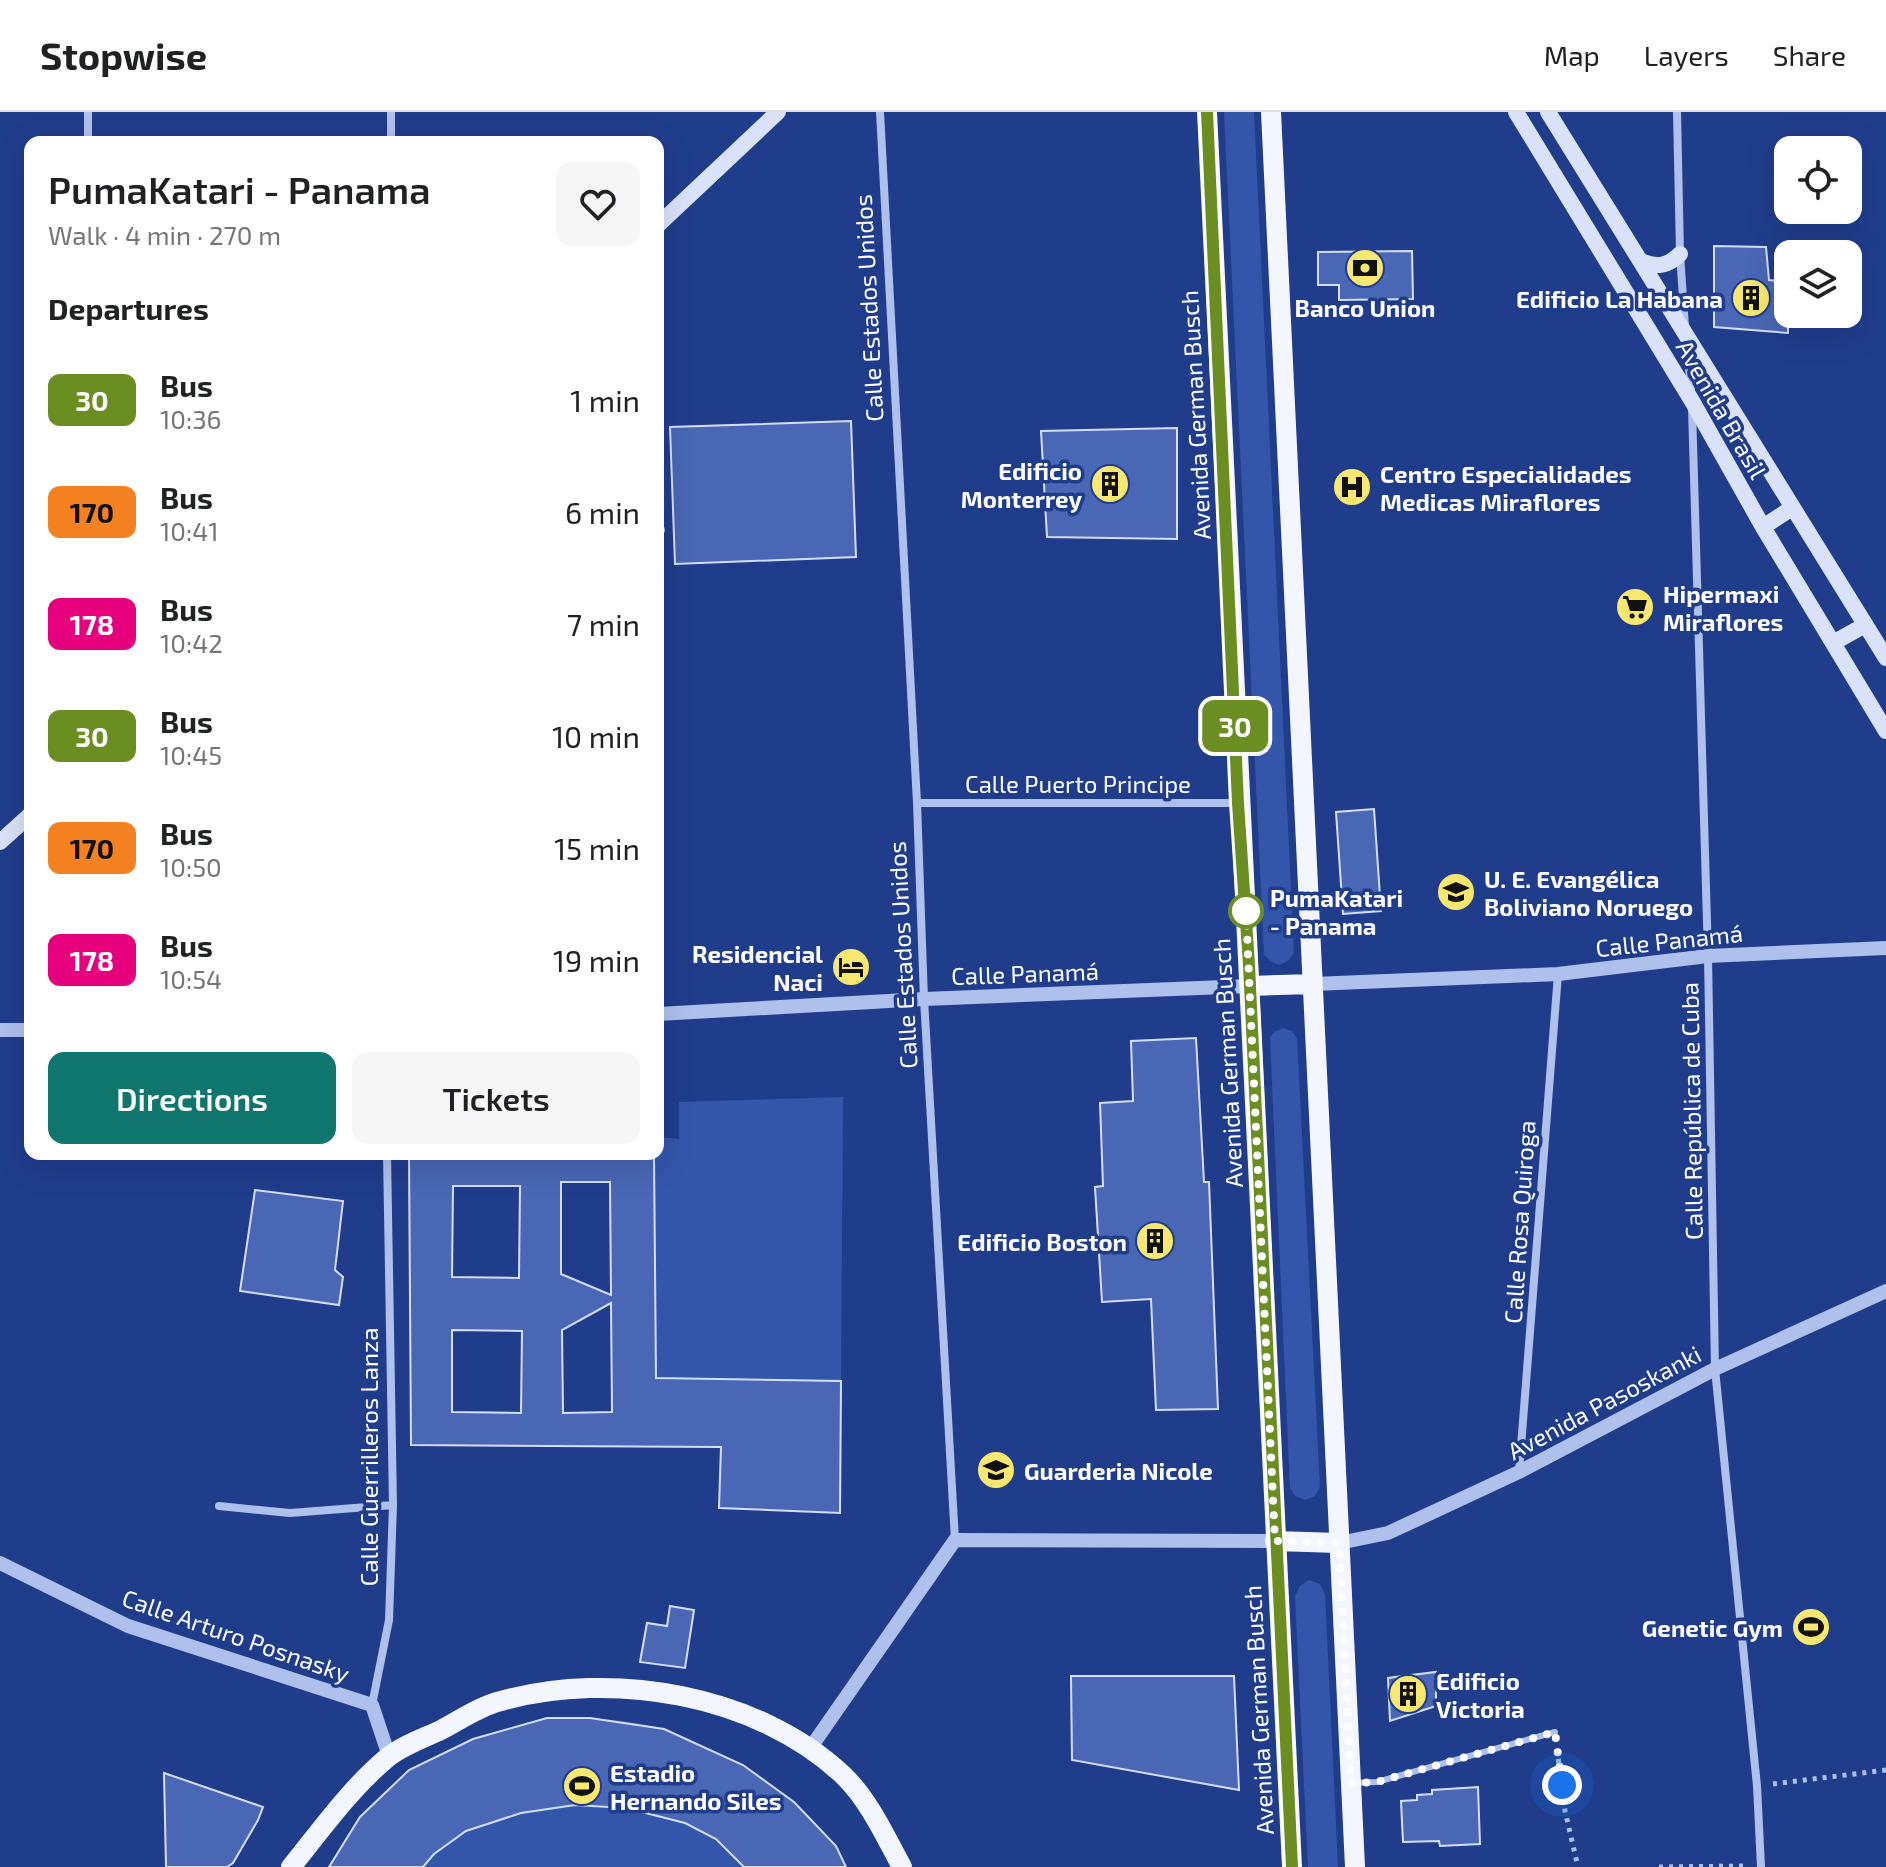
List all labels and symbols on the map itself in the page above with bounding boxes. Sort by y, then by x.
street label: Calle Estados Unidos [848,194,888,422]
bank icon: Banco Union [1344,247,1386,289]
building icon: Edificio La Habana [1730,277,1772,319]
place label: Edificio La Habana [1516,284,1723,313]
street label: Avenida German Busch [1174,290,1216,540]
place label: Banco Union [1295,293,1435,322]
street label: Avenida Brasil [1671,335,1773,483]
place label: Edificio Monterrey [961,456,1082,513]
place label: Centro Especialidades Medicas Miraflores [1380,459,1631,516]
building icon: Edificio Monterrey [1089,463,1131,505]
hospital icon: Centro Especialidades Medicas Miraflores [1331,466,1373,508]
place label: Hipermaxi Miraflores [1663,579,1783,636]
supermarket icon: Hipermaxi Miraflores [1614,586,1656,628]
line badge: 30 [1199,700,1271,752]
street label: Calle Puerto Principe [965,769,1191,798]
street label: Calle Estados Unidos [882,841,922,1069]
place label: U. E. Evangélica Boliviano Noruego [1484,864,1693,921]
school or university icon: U. E. Evangélica Boliviano Noruego [1435,871,1477,913]
place label: PumaKatari - Panama [1270,883,1403,940]
marker: PumaKatari - Panama [1229,894,1263,928]
street label: Calle Panamá [1594,918,1744,962]
street label: Avenida German Busch [1206,938,1248,1188]
place label: Residencial Naci [692,939,823,996]
hotel icon: Residencial Naci [830,946,872,988]
street label: Calle Panamá [951,956,1099,990]
street label: Calle República de Cuba [1674,982,1708,1240]
street label: Calle Rosa Quiroga [1497,1119,1541,1325]
building icon: Edificio Boston [1134,1220,1176,1262]
place label: Edificio Boston [957,1227,1127,1256]
street label: Calle Guerrilleros Lanza [354,1328,383,1586]
street label: Avenida Pasoskanki [1502,1339,1706,1465]
school or university icon: Guarderia Nicole [975,1449,1017,1491]
place label: Guarderia Nicole [1024,1456,1213,1485]
street label: Calle Arturo Posnasky [119,1582,354,1688]
street label: Avenida German Busch [1237,1585,1279,1835]
sports icon: Genetic Gym [1790,1606,1832,1648]
place label: Genetic Gym [1642,1613,1783,1642]
place label: Edificio Victoria [1436,1666,1525,1723]
building icon: Edificio Victoria [1387,1673,1429,1715]
place label: Estadio Hernando Siles [610,1758,781,1815]
sports icon: Estadio Hernando Siles [561,1765,603,1807]
your location [1542,1765,1582,1805]

